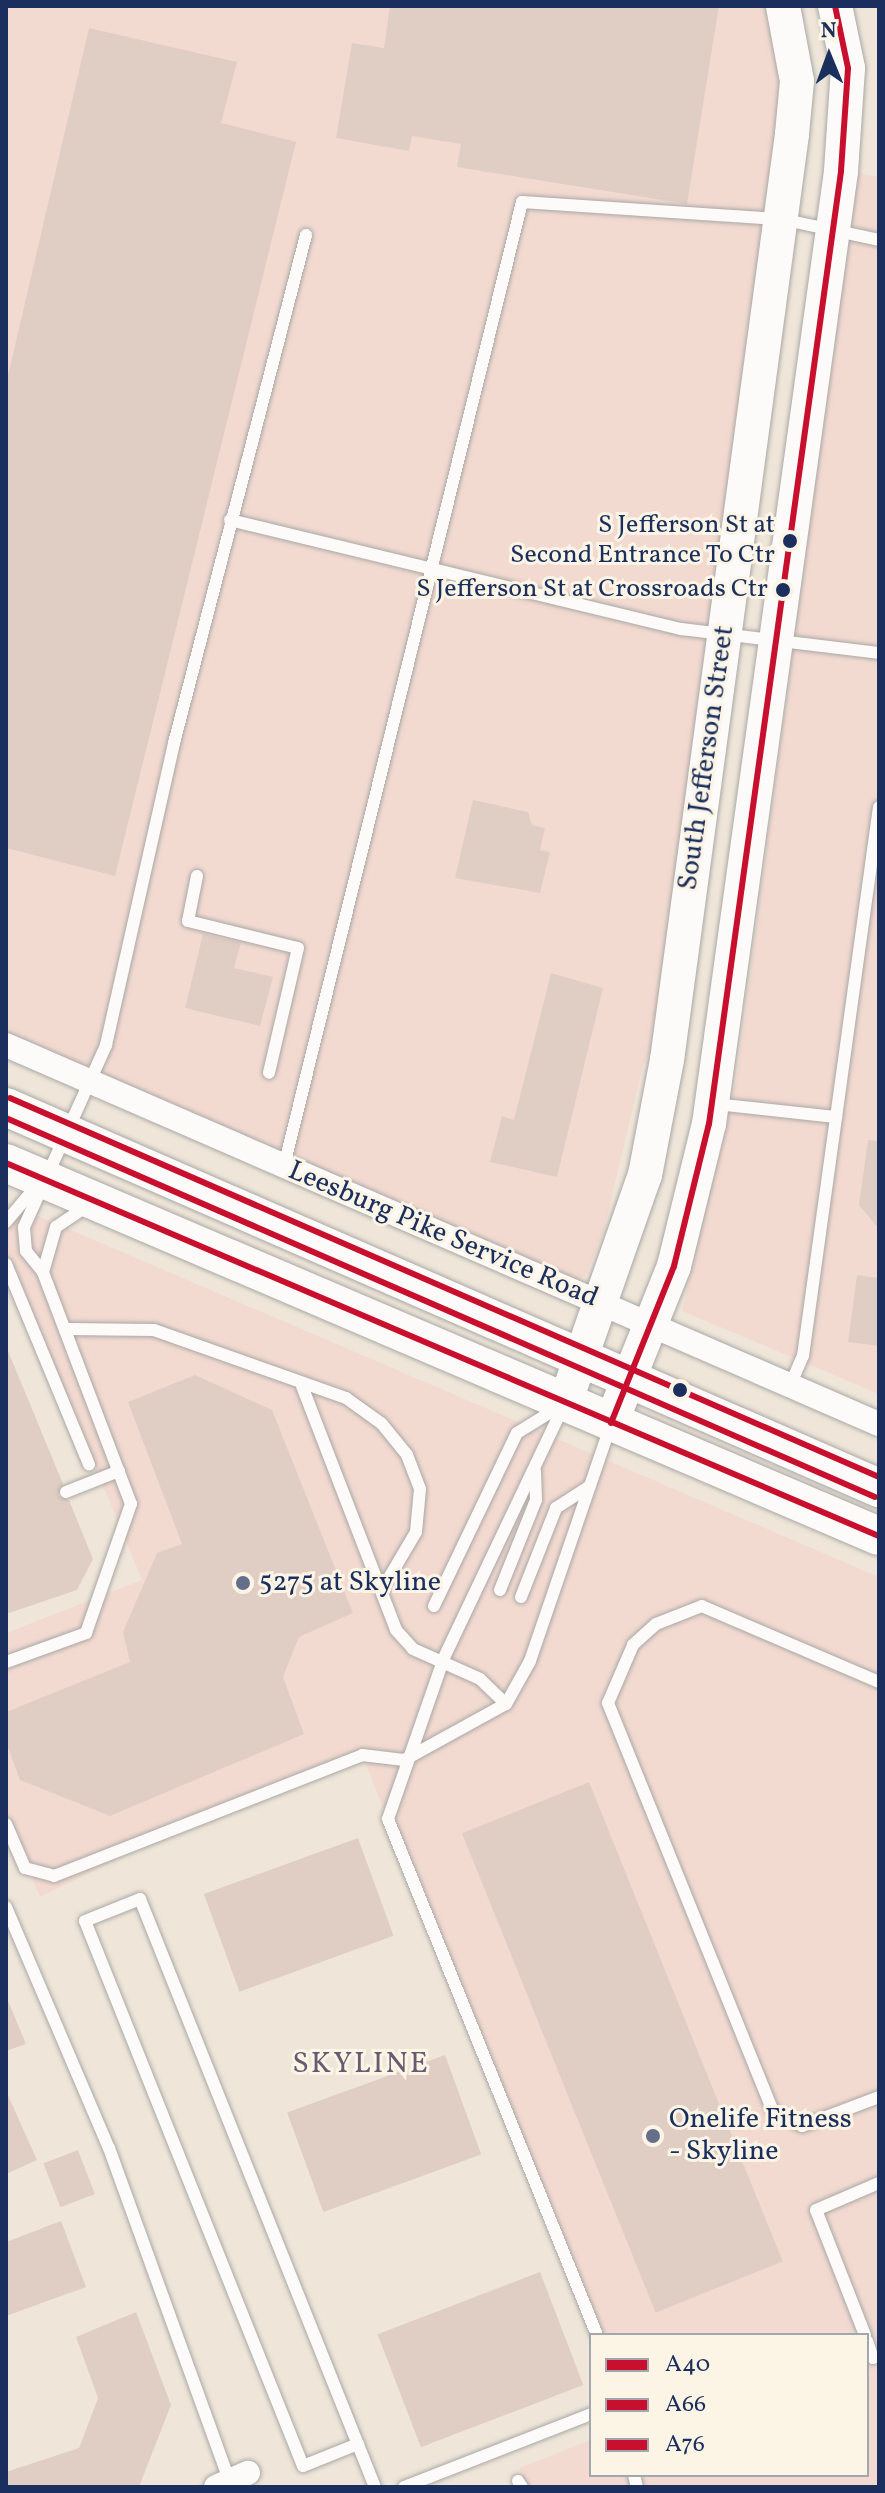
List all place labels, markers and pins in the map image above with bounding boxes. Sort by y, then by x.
place label: S Jefferson St at Second Entrance To Ctr [509,510,775,572]
marker: S Jefferson St at Second Entrance To Ctr [782,533,798,549]
place label: S Jefferson St at Crossroads Ctr [416,574,768,606]
marker: S Jefferson St at Crossroads Ctr [775,582,791,598]
unlabelled marker [672,1382,688,1398]
place label: 5275 at Skyline [259,1566,441,1600]
marker: 5275 at Skyline [234,1574,252,1592]
place label: Onelife Fitness - Skyline [669,2103,852,2169]
marker: Onelife Fitness - Skyline [644,2127,662,2145]

